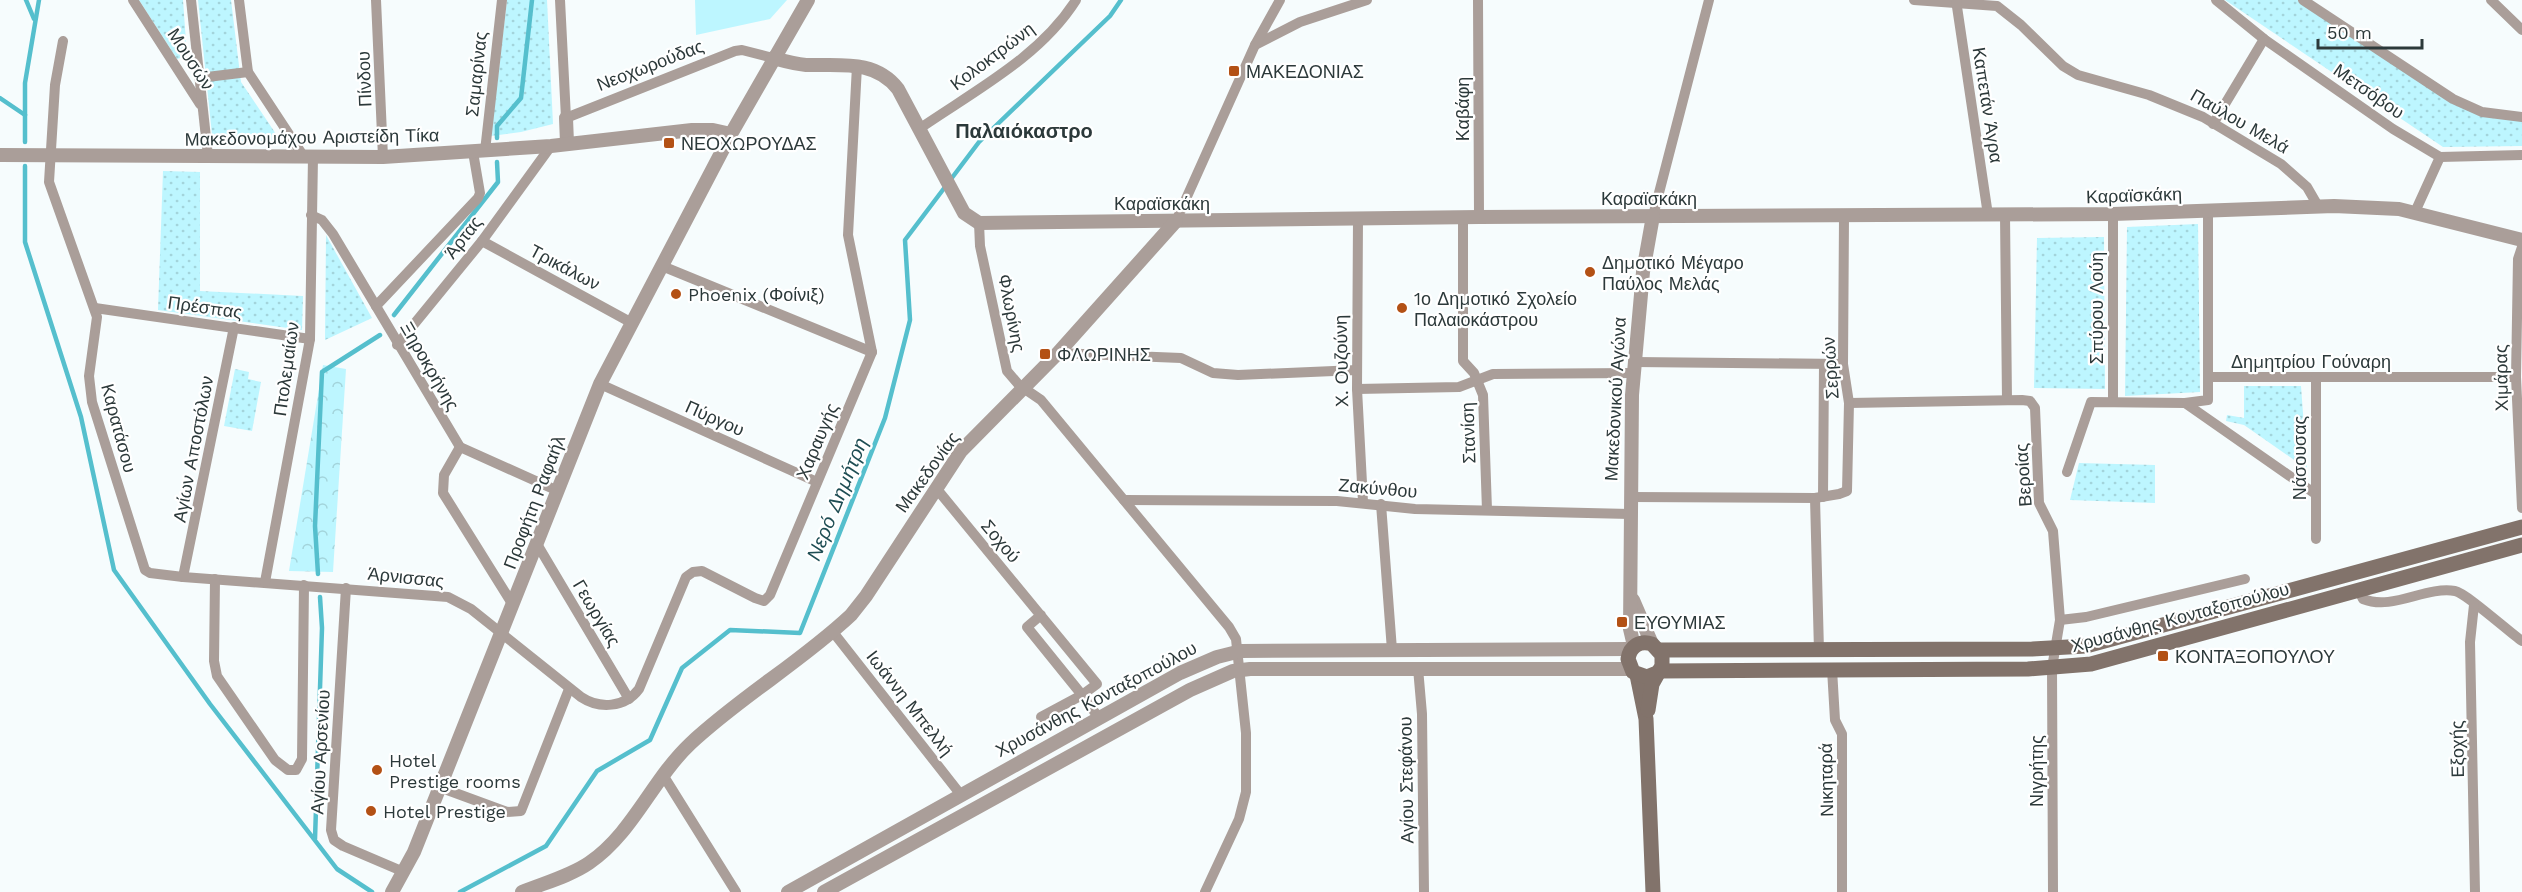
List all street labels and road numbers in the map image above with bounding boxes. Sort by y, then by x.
street label: Κολοκτρώνη [946,18,1038,94]
street label: Μουσών [163,24,219,94]
street label: Σαμαρίνας [461,30,491,118]
street label: Νεοχωρούδας [594,35,707,95]
street label: Καπετάν Άγρα [1968,45,2008,165]
street label: Πίνδου [353,51,375,107]
street label: Μετσόβου [2330,59,2408,123]
street label: Καβάφη [1452,77,1473,141]
street label: Παύλου Μελά [2187,84,2293,158]
street label: Μακεδονομάχου Αριστείδη Τίκα [184,124,440,150]
street label: Καραϊσκάκη [2086,183,2182,207]
street label: Καραϊσκάκη [1601,188,1697,209]
street label: Καραϊσκάκη [1114,193,1210,214]
street label: Άρτας [440,211,486,262]
street label: Τρικάλων [526,240,604,294]
street label: Σπύρου Λούη [2086,252,2107,364]
street label: Φλωρίνης [994,272,1030,354]
street label: Πρέσπας [167,291,244,323]
street label: Χ. Ουζούνη [1330,315,1352,407]
street label: Μακεδονικού Αγώνα [1600,316,1630,482]
street label: Ξηροκρήνης [396,318,464,414]
street label: Πτολεμαίων [269,320,303,418]
street label: Σερρών [1817,336,1843,400]
street label: Χιμάρας [2490,344,2512,412]
street label: Δημητρίου Γούναρη [2231,351,2391,372]
street label: Αγίων Αποστόλων [168,374,218,524]
street label: Καρατάσου [97,381,141,475]
street label: Πύργου [682,396,748,440]
street label: Χαραυγής [792,400,843,482]
street label: Στανίση [1456,402,1480,464]
street label: Νάσουσας [2289,415,2310,500]
street label: Μακεδονίας [891,427,963,516]
street label: Προφήτη Ραφαήλ [499,432,569,572]
street label: Βεροίας [2010,442,2036,507]
street label: Ζακύνθου [1338,474,1418,502]
street label: Σοχού [977,515,1025,567]
street label: Άρνισσας [367,563,445,591]
street label: Γεωργίας [569,576,625,651]
street label: Χρυσάνθης Κονταξοπούλου [2069,578,2291,656]
street label: Χρυσάνθης Κονταξοπούλου [992,637,1200,761]
street label: Ιωάννη Μπελλή [862,646,958,760]
street label: Αγίου Αρσενίου [306,689,334,815]
street label: Αγίου Στεφάνου [1394,716,1418,844]
street label: Εξοχής [2446,720,2468,778]
street label: Νιγρήτης [2026,735,2047,807]
street label: Νικηταρά [1815,743,1837,817]

